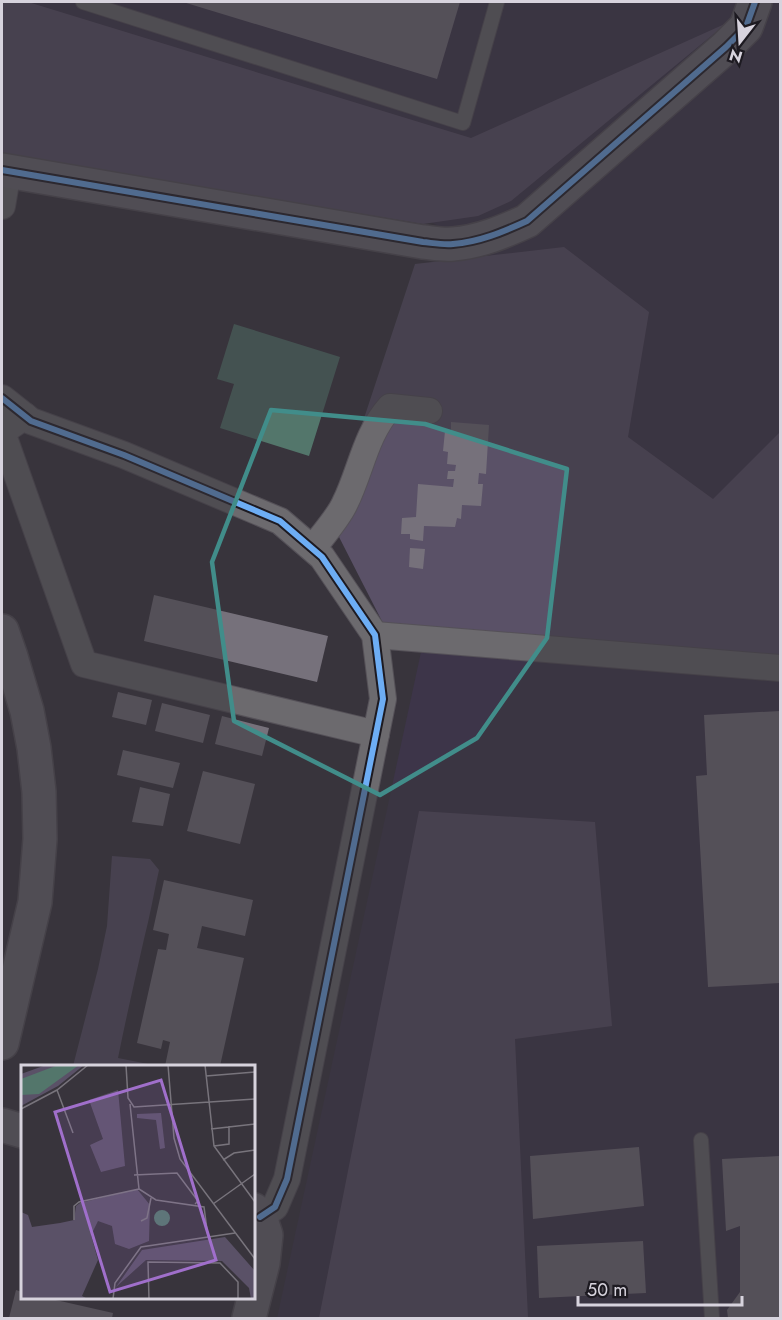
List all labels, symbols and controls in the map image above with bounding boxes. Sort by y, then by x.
north arrow [710,12,770,72]
text: N [726,43,745,69]
inset map [21,1065,255,1299]
scale bar [578,1269,742,1307]
text: 50 m [587,1277,627,1303]

